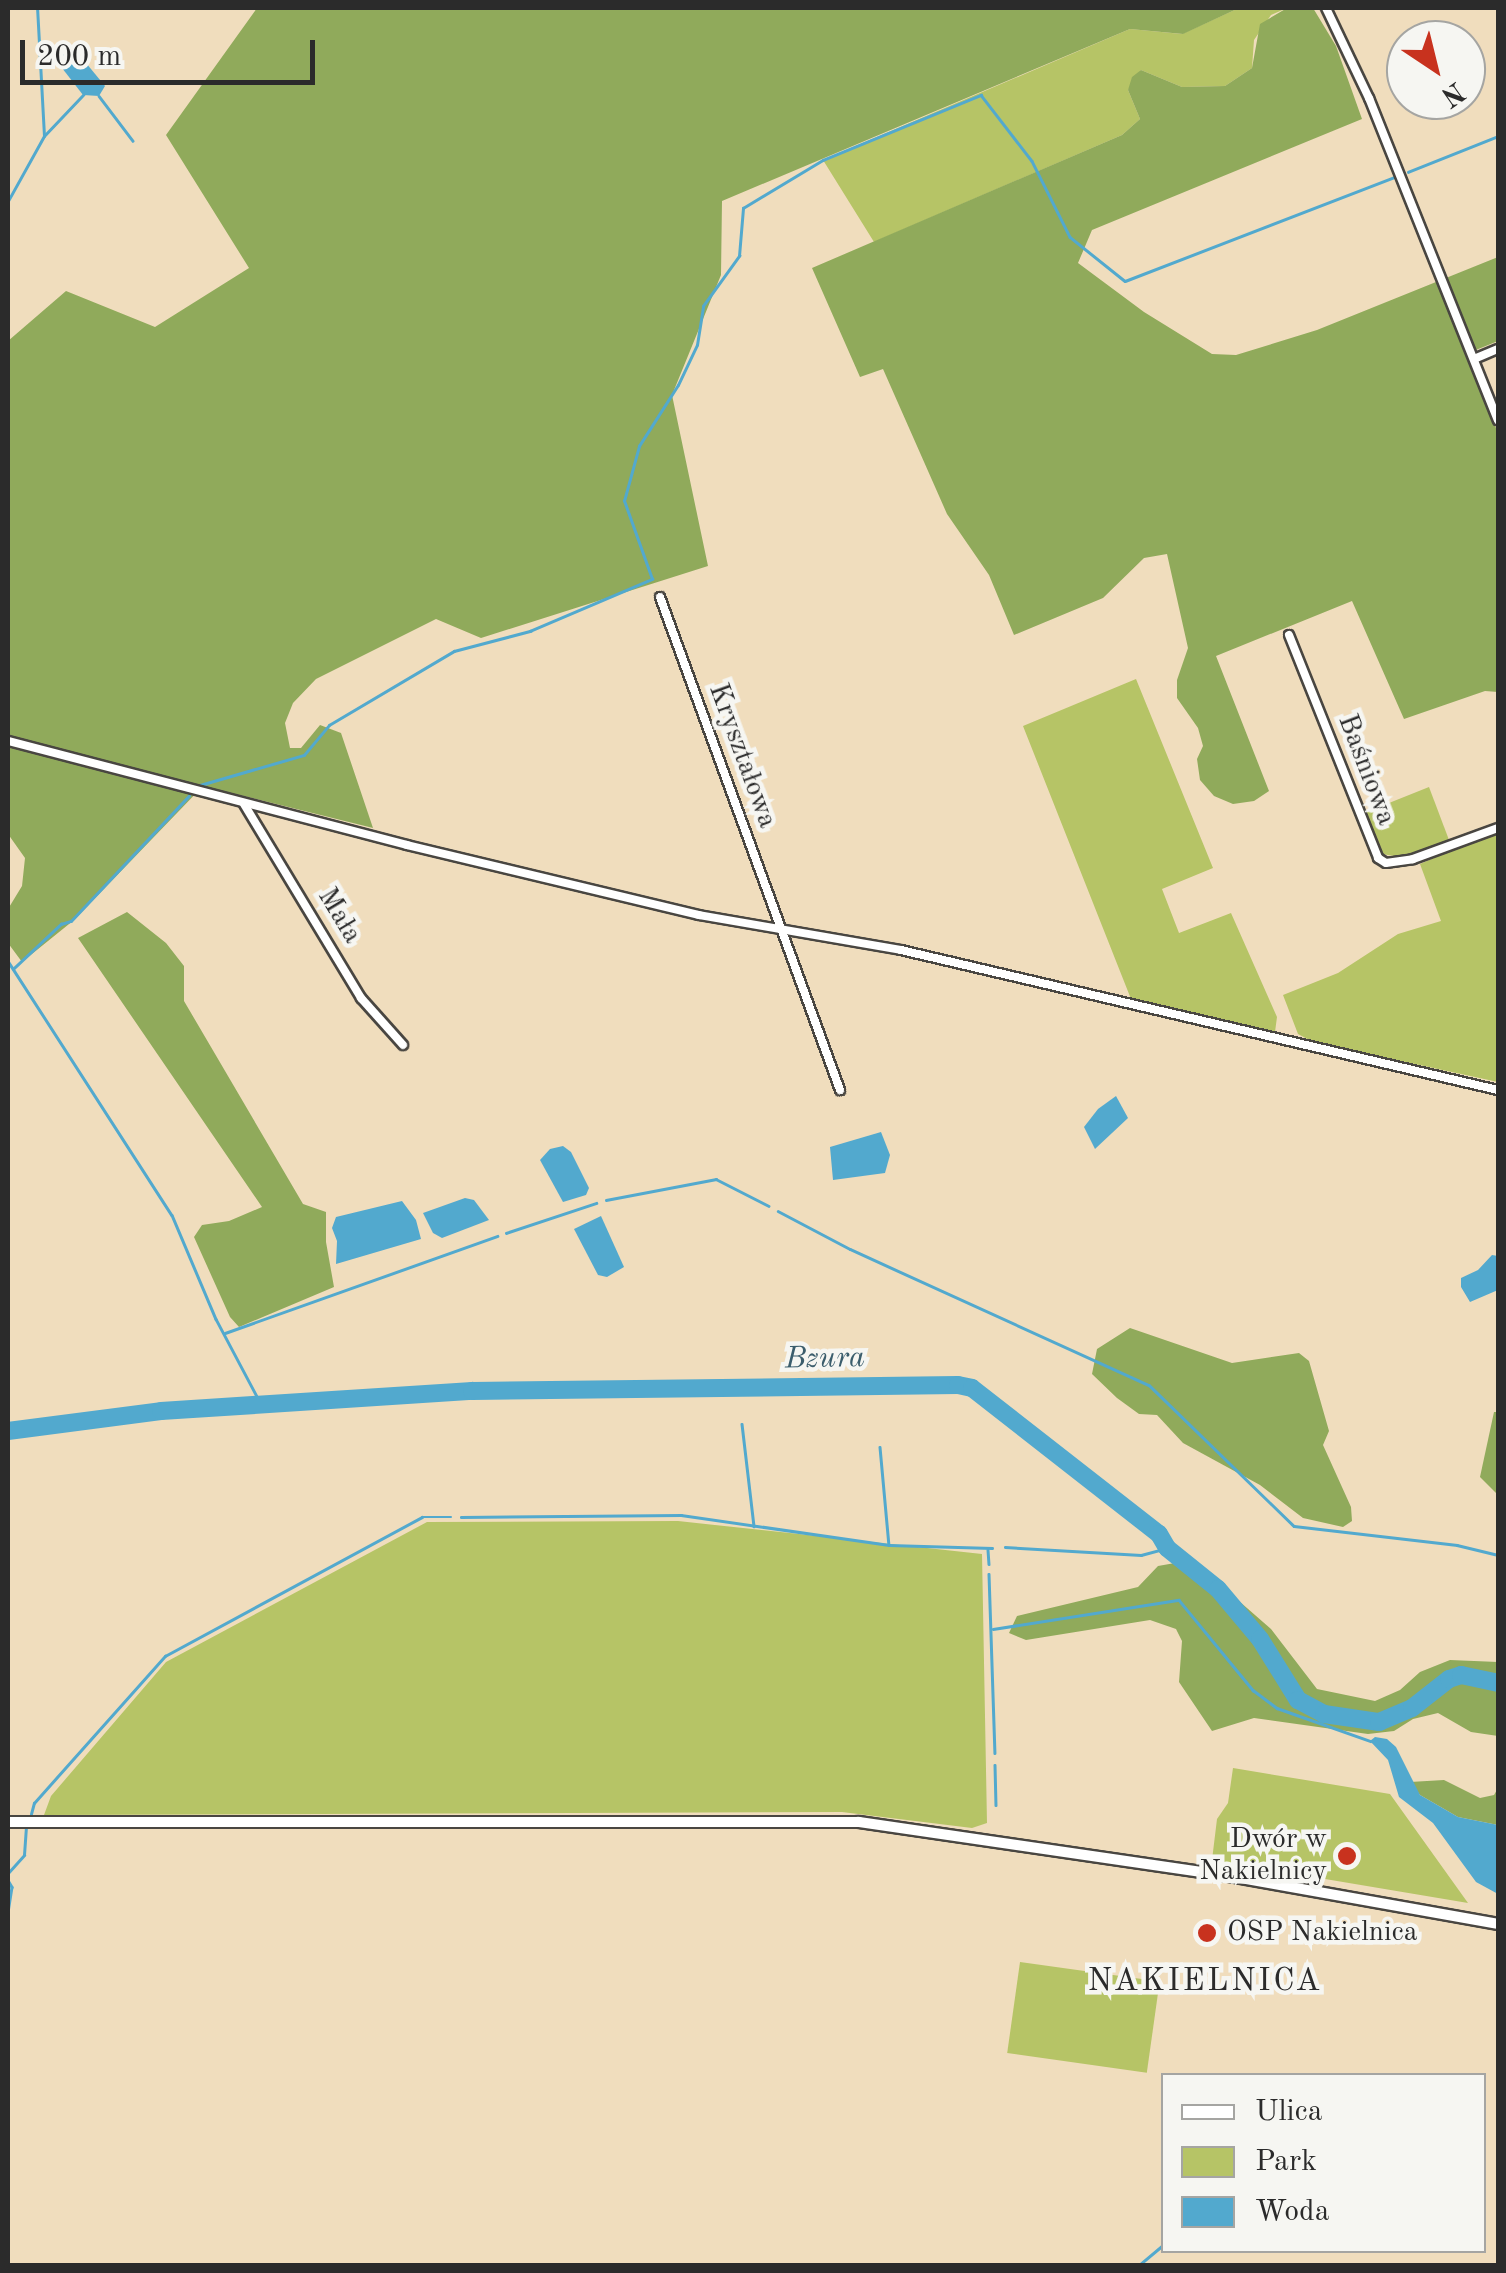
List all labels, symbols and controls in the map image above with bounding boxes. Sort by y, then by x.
scale bar [25,20,320,82]
north arrow [1386,20,1486,120]
text: 200 m [37,42,121,72]
text: N [1435,75,1469,111]
street label: Kryształowa [700,679,784,833]
street label: Baśniowa [1330,710,1402,830]
street label: Mała [309,882,369,950]
water label: Bzura [785,1340,865,1378]
place label: Dwór w Nakielnicy [1199,1823,1327,1889]
marker: Dwór w Nakielnicy [1336,1845,1358,1867]
place label: OSP Nakielnica [1227,1916,1418,1950]
marker: OSP Nakielnica [1196,1922,1218,1944]
district label: NAKIELNICA [1088,1963,1322,2001]
legend [1161,2073,1486,2253]
text: Ulica [1255,2097,1323,2127]
text: Park [1255,2147,1317,2177]
text: Woda [1255,2197,1330,2227]

